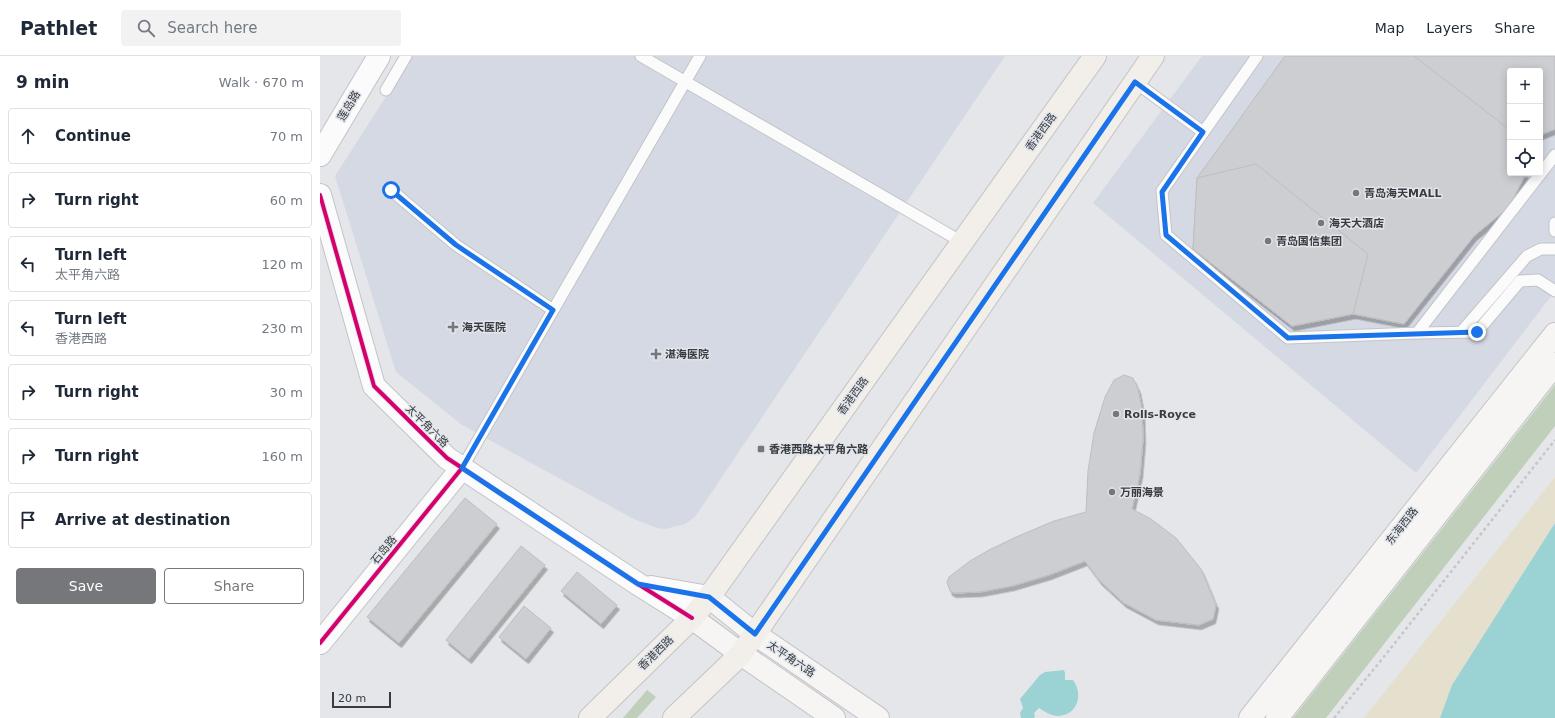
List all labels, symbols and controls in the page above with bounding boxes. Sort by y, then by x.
search box [121,10,401,46]
text: Pathlet [20,17,97,39]
icon: search [135,17,157,39]
text: Search here [167,19,257,37]
text: Map [1375,20,1404,36]
text: Layers [1426,20,1473,36]
text: Share [1495,20,1535,36]
map controls [1507,68,1543,176]
button: + [1507,68,1543,104]
text: 9 min [16,72,69,92]
text: Walk · 670 m [219,75,304,90]
street label: 莲岛路 [335,89,363,123]
button: − [1507,104,1543,140]
street label: 香港西路 [1023,110,1059,154]
icon: ahead [17,125,39,147]
text: Continue [55,127,131,145]
text: 70 m [270,129,303,144]
button: locate [1507,140,1543,176]
route start [382,181,400,199]
place label: 青岛海天MALL [1364,187,1441,200]
marker: 青岛海天MALL [1351,188,1361,198]
icon: right [17,189,39,211]
text: Turn right [55,191,139,209]
text: 60 m [270,193,303,208]
place label: 海天大酒店 [1329,217,1384,230]
marker: 海天大酒店 [1316,218,1326,228]
place label: 青岛国信集团 [1276,235,1342,248]
marker: 青岛国信集团 [1263,236,1273,246]
text: Turn left [55,246,127,264]
icon: left [17,253,39,275]
text: 120 m [261,257,303,272]
text: 太平角六路 [55,267,120,282]
text: Turn left [55,310,127,328]
icon: left [17,317,39,339]
text: 230 m [261,321,303,336]
marker: 海天医院 [447,321,459,333]
place label: 海天医院 [462,321,506,334]
route end [1468,323,1486,341]
text: 香港西路 [55,331,107,346]
marker: 湛海医院 [650,348,662,360]
place label: 湛海医院 [665,348,709,361]
street label: 香港西路 [835,374,871,418]
icon: right [17,381,39,403]
text: Turn right [55,383,139,401]
text: 30 m [270,385,303,400]
street label: 太平角六路 [403,402,451,450]
place label: Rolls-Royce [1124,408,1196,421]
marker: Rolls-Royce [1111,409,1121,419]
place label: 香港西路太平角六路 [769,443,869,456]
marker: 香港西路太平角六路 [756,444,766,454]
icon: right [17,445,39,467]
text: Turn right [55,447,139,465]
text: 160 m [261,449,303,464]
place label: 万丽海景 [1120,486,1164,499]
marker: 万丽海景 [1107,487,1117,497]
street label: 东海西路 [1383,505,1421,547]
icon: arrive [17,509,39,531]
text: Arrive at destination [55,511,230,529]
street label: 石岛路 [369,533,399,567]
button: Save [16,568,156,604]
button: Share [164,568,304,604]
street label: 香港西路 [636,633,676,673]
street label: 太平角六路 [765,638,817,680]
scale bar [332,690,391,709]
text: 20 m [338,692,366,705]

